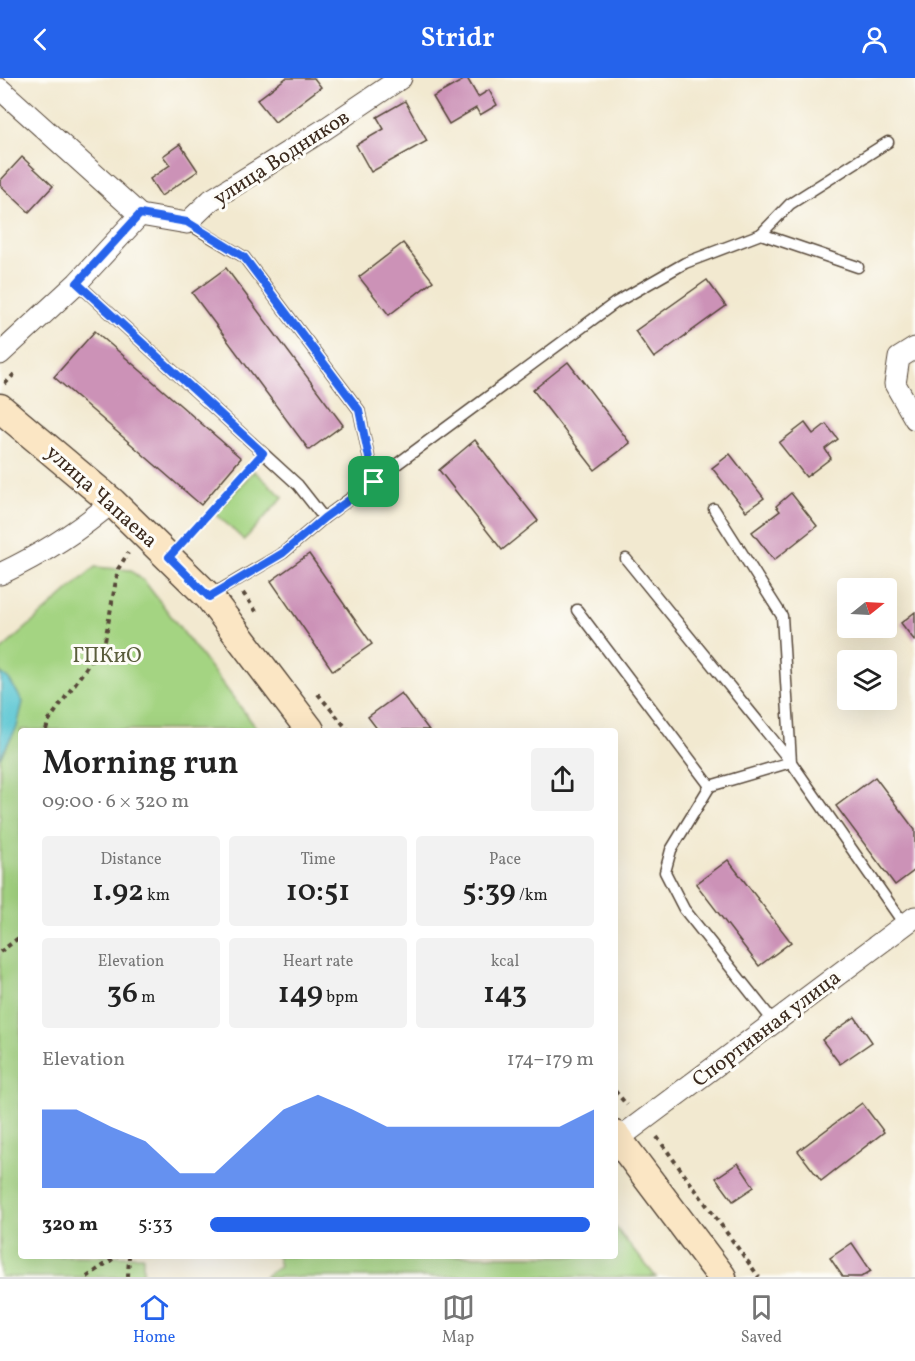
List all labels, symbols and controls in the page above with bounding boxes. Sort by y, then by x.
text: Stridr [420,20,495,58]
icon: back [24,23,57,56]
icon: person [858,23,891,56]
street label: улица Водников [208,103,356,213]
street label: улица Чапаева [39,439,163,555]
pin [348,456,399,507]
icon: arrive [357,465,390,498]
north arrow [837,578,897,638]
map controls [837,578,897,710]
park label: ГПКиО [72,642,142,671]
button: layers [837,650,897,710]
text: Morning run [42,742,239,788]
button: share [531,748,594,811]
text: 09:00 · 6 × 320 m [42,788,189,816]
text: Distance [100,849,162,871]
text: Time [300,849,336,871]
text: Pace [489,849,521,871]
text: 1.92 [92,871,144,913]
text: 10:51 [286,871,350,913]
text: 5:39 [462,871,516,913]
text: km [144,885,170,907]
text: /km [516,885,548,907]
text: Elevation [98,951,164,973]
text: Heart rate [283,951,353,973]
text: kcal [491,951,519,973]
street label: Спортивная улица [687,964,847,1095]
text: 36 [107,973,138,1015]
text: 149 [278,973,323,1015]
text: 143 [483,973,527,1015]
text: m [138,987,155,1009]
text: bpm [323,987,358,1009]
text: Elevation [42,1046,125,1074]
text: 174–179 m [507,1046,594,1074]
text: 320 m [42,1211,98,1239]
text: 5:33 [138,1211,173,1239]
tab: Home [133,1291,175,1349]
tab: Map [442,1291,475,1349]
tab: Saved [741,1291,782,1349]

